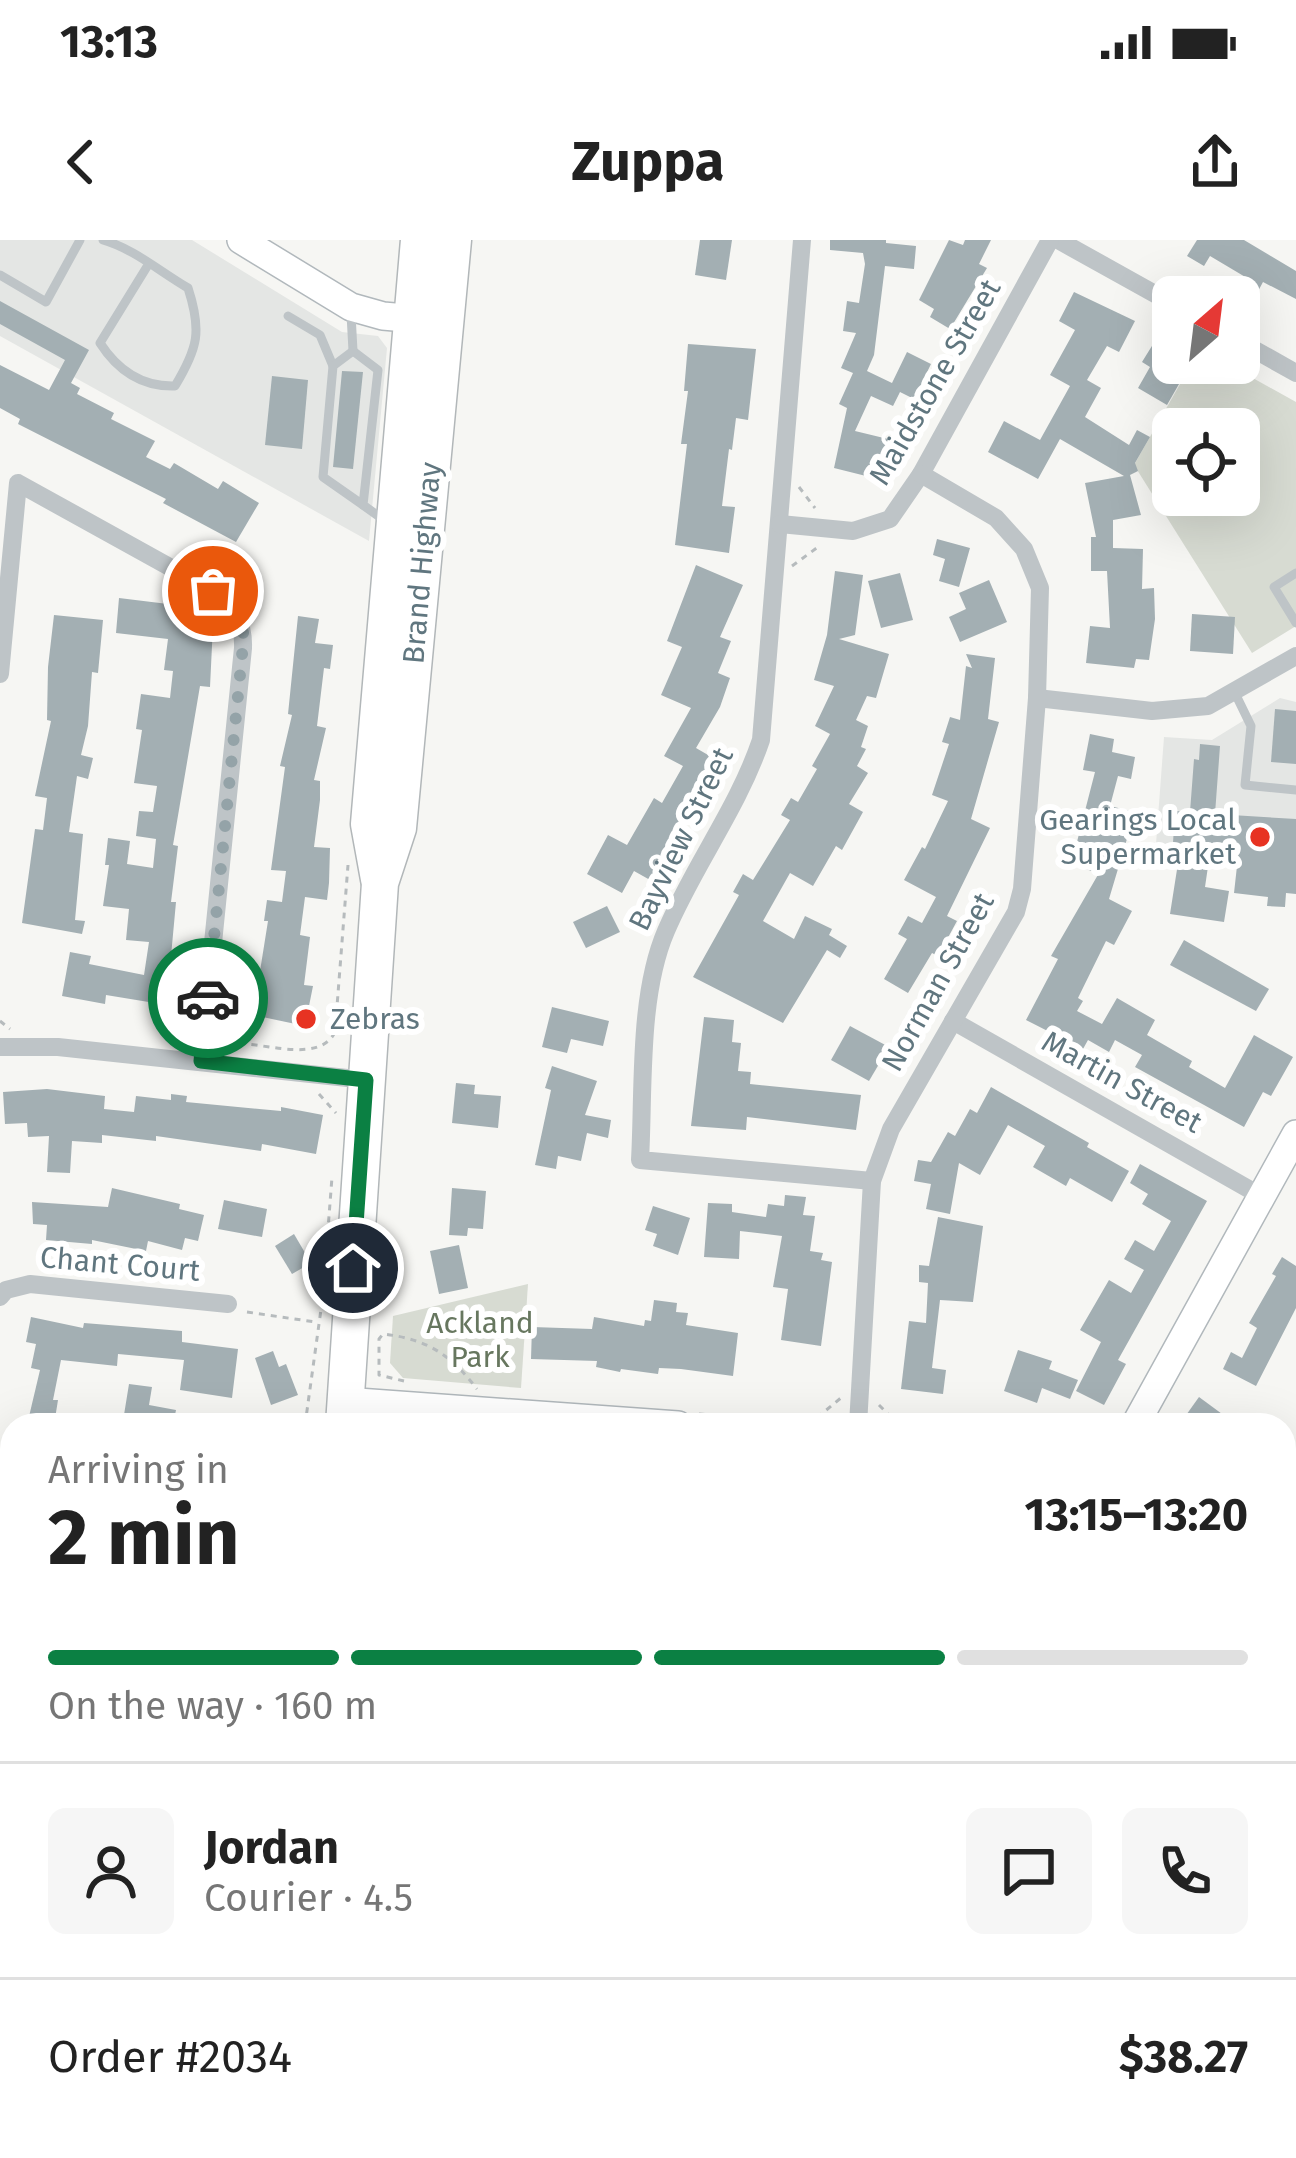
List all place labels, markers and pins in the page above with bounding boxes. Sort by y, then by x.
pin [162,540,264,642]
place label: Gearings Local Supermarket [1039,802,1236,872]
marker: Gearings Local Supermarket [1247,824,1273,850]
place label: Zebras [330,1001,420,1037]
marker: Zebras [293,1006,319,1032]
pin [302,1217,404,1319]

